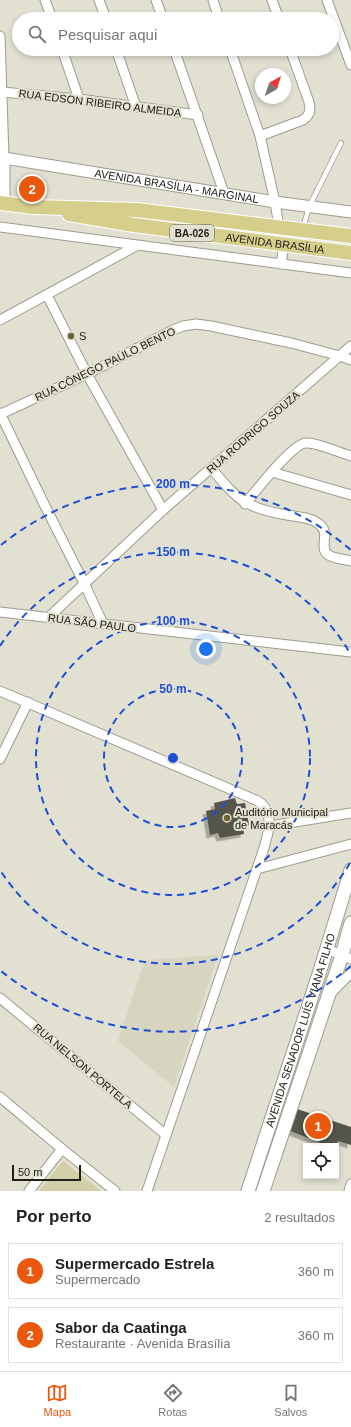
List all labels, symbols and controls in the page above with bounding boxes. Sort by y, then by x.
search box [12,12,339,56]
icon: search [26,23,48,45]
text: Pesquisar aqui [58,26,157,43]
north arrow [255,68,291,104]
street label: RUA EDSON RIBEIRO ALMEIDA [18,87,183,119]
street label: AVENIDA BRASÍLIA - MARGINAL [94,167,260,205]
pin: 2 [19,174,45,204]
road number: BA-026 [170,225,214,241]
street label: AVENIDA BRASÍLIA [225,231,326,256]
street label: RUA CÔNEGO PAULO BENTO [33,324,178,403]
place label: S [79,330,86,342]
marker: S [66,331,76,341]
street label: RUA RODRIGO SOUZA [204,388,302,476]
text: 200 m [156,477,190,491]
text: 150 m [156,545,190,559]
street label: RUA SÃO PAULO [47,612,137,634]
text: 100 m [156,614,190,628]
your location [196,639,216,659]
text: 50 m [159,682,187,696]
centre of rings [166,751,180,765]
place label: Auditório Municipal de Maracás [235,806,328,831]
marker: Auditório Municipal de Maracás [222,813,232,823]
street label: AVENIDA SENADOR LUÍS VIANA FILHO [263,932,337,1129]
street label: RUA NELSON PORTELA [31,1021,135,1111]
pin: 1 [305,1111,331,1141]
map controls [303,1143,339,1179]
button: locate [303,1143,339,1179]
scale bar [12,1163,81,1182]
text: 50 m [18,1166,42,1178]
text: Por perto [16,1207,92,1226]
text: 2 resultados [264,1210,335,1225]
text: Supermercado Estrela [55,1255,214,1272]
text: 1 [26,1264,34,1279]
text: 360 m [298,1264,334,1279]
text: Supermercado [55,1272,140,1287]
text: Sabor da Caatinga [55,1319,187,1336]
text: 2 [26,1328,34,1343]
text: 360 m [298,1328,334,1343]
text: Restaurante · Avenida Brasília [55,1336,230,1351]
tab: Mapa [44,1382,71,1418]
tab: Rotas [158,1382,187,1418]
tab: Salvos [274,1382,307,1418]

